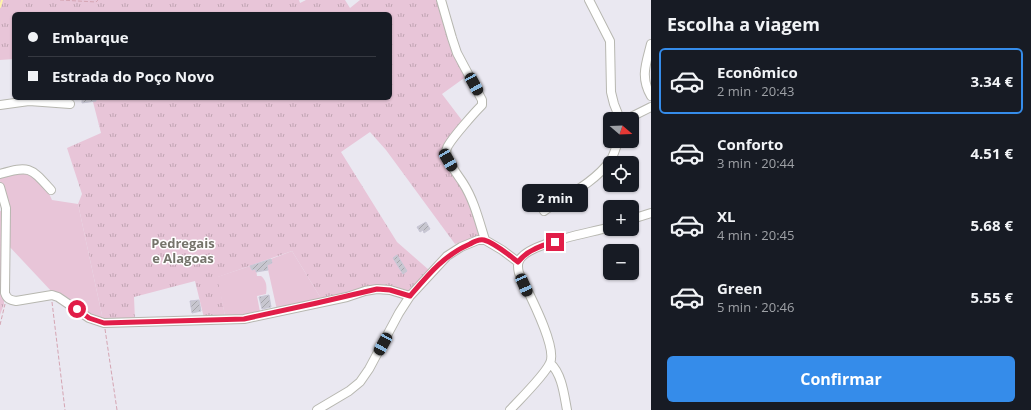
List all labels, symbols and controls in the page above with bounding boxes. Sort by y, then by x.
text: Escolha a viagem [667,12,820,36]
text: Embarque [52,27,129,47]
text: Econômico [717,62,798,82]
icon: car [669,63,705,99]
text: Estrada do Poço Novo [52,66,214,86]
car [463,71,485,97]
text: 3.34 € [971,71,1013,91]
text: 2 min · 20:43 [717,82,794,100]
north arrow [603,112,639,148]
map controls [603,112,639,280]
text: Conforto [717,134,783,154]
icon: car [669,135,705,171]
text: 4.51 € [971,143,1013,163]
car [437,147,459,173]
text: 3 min · 20:44 [717,154,794,172]
button: locate [603,156,639,192]
callout: 2 min [522,184,588,212]
text: 2 min [537,189,573,207]
button: + [603,200,639,236]
text: XL [717,206,735,226]
icon: car [669,207,705,243]
text: 5.68 € [971,215,1013,235]
text: 4 min · 20:45 [717,226,794,244]
route end [546,233,564,251]
district label: Pedregais e Alagoas [151,234,215,267]
button: − [603,244,639,280]
car [514,272,534,298]
text: Green [717,278,762,298]
icon: car [669,279,705,315]
text: 5.55 € [971,287,1013,307]
text: 5 min · 20:46 [717,298,794,316]
route start [68,300,86,318]
car [372,331,394,357]
button: Confirmar [667,356,1015,402]

